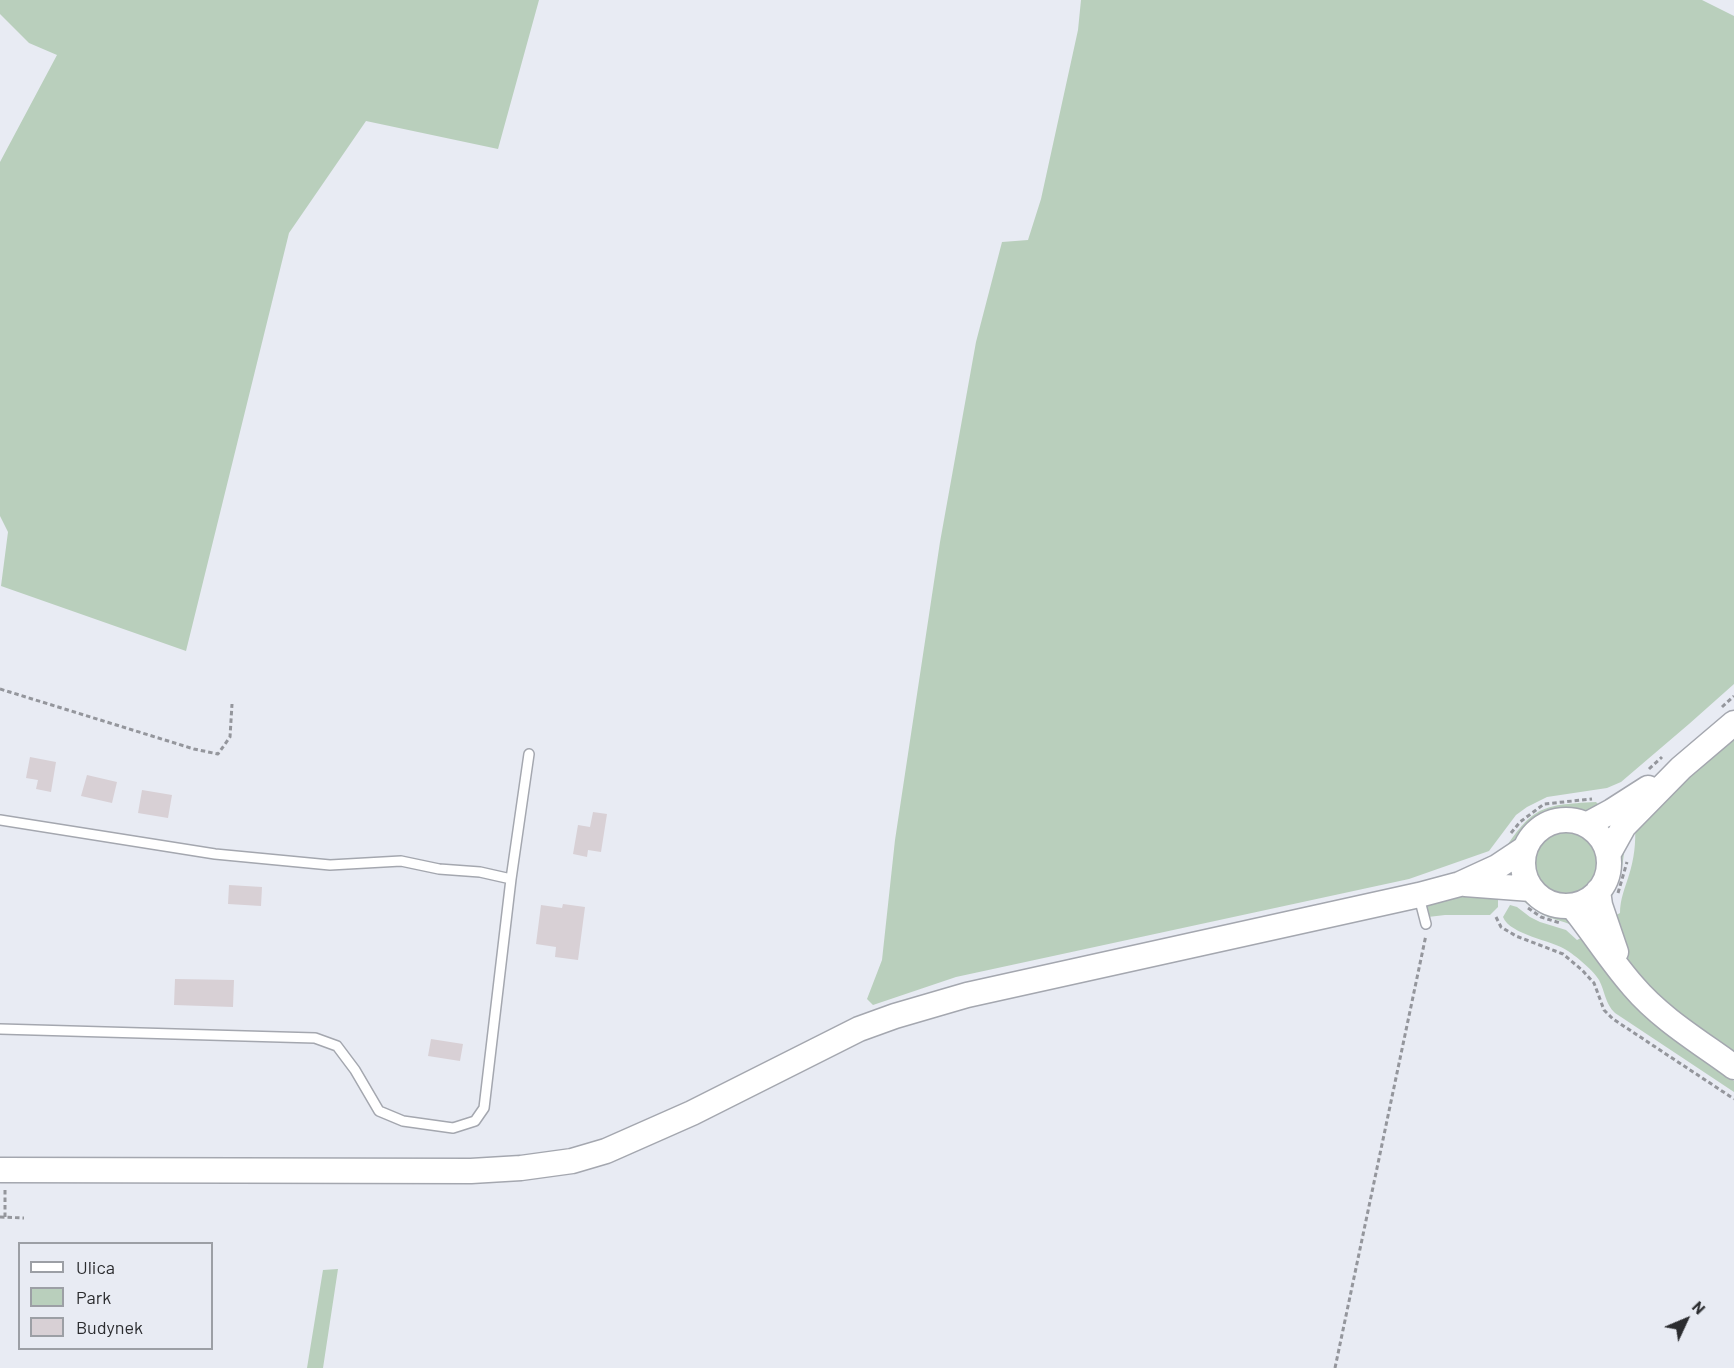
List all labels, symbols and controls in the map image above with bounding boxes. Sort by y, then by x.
legend [18,1242,213,1350]
text: Ulica [76,1256,115,1278]
text: Park [76,1286,111,1308]
north arrow [1656,1290,1716,1350]
text: N [1689,1297,1710,1318]
text: Budynek [76,1316,143,1338]

